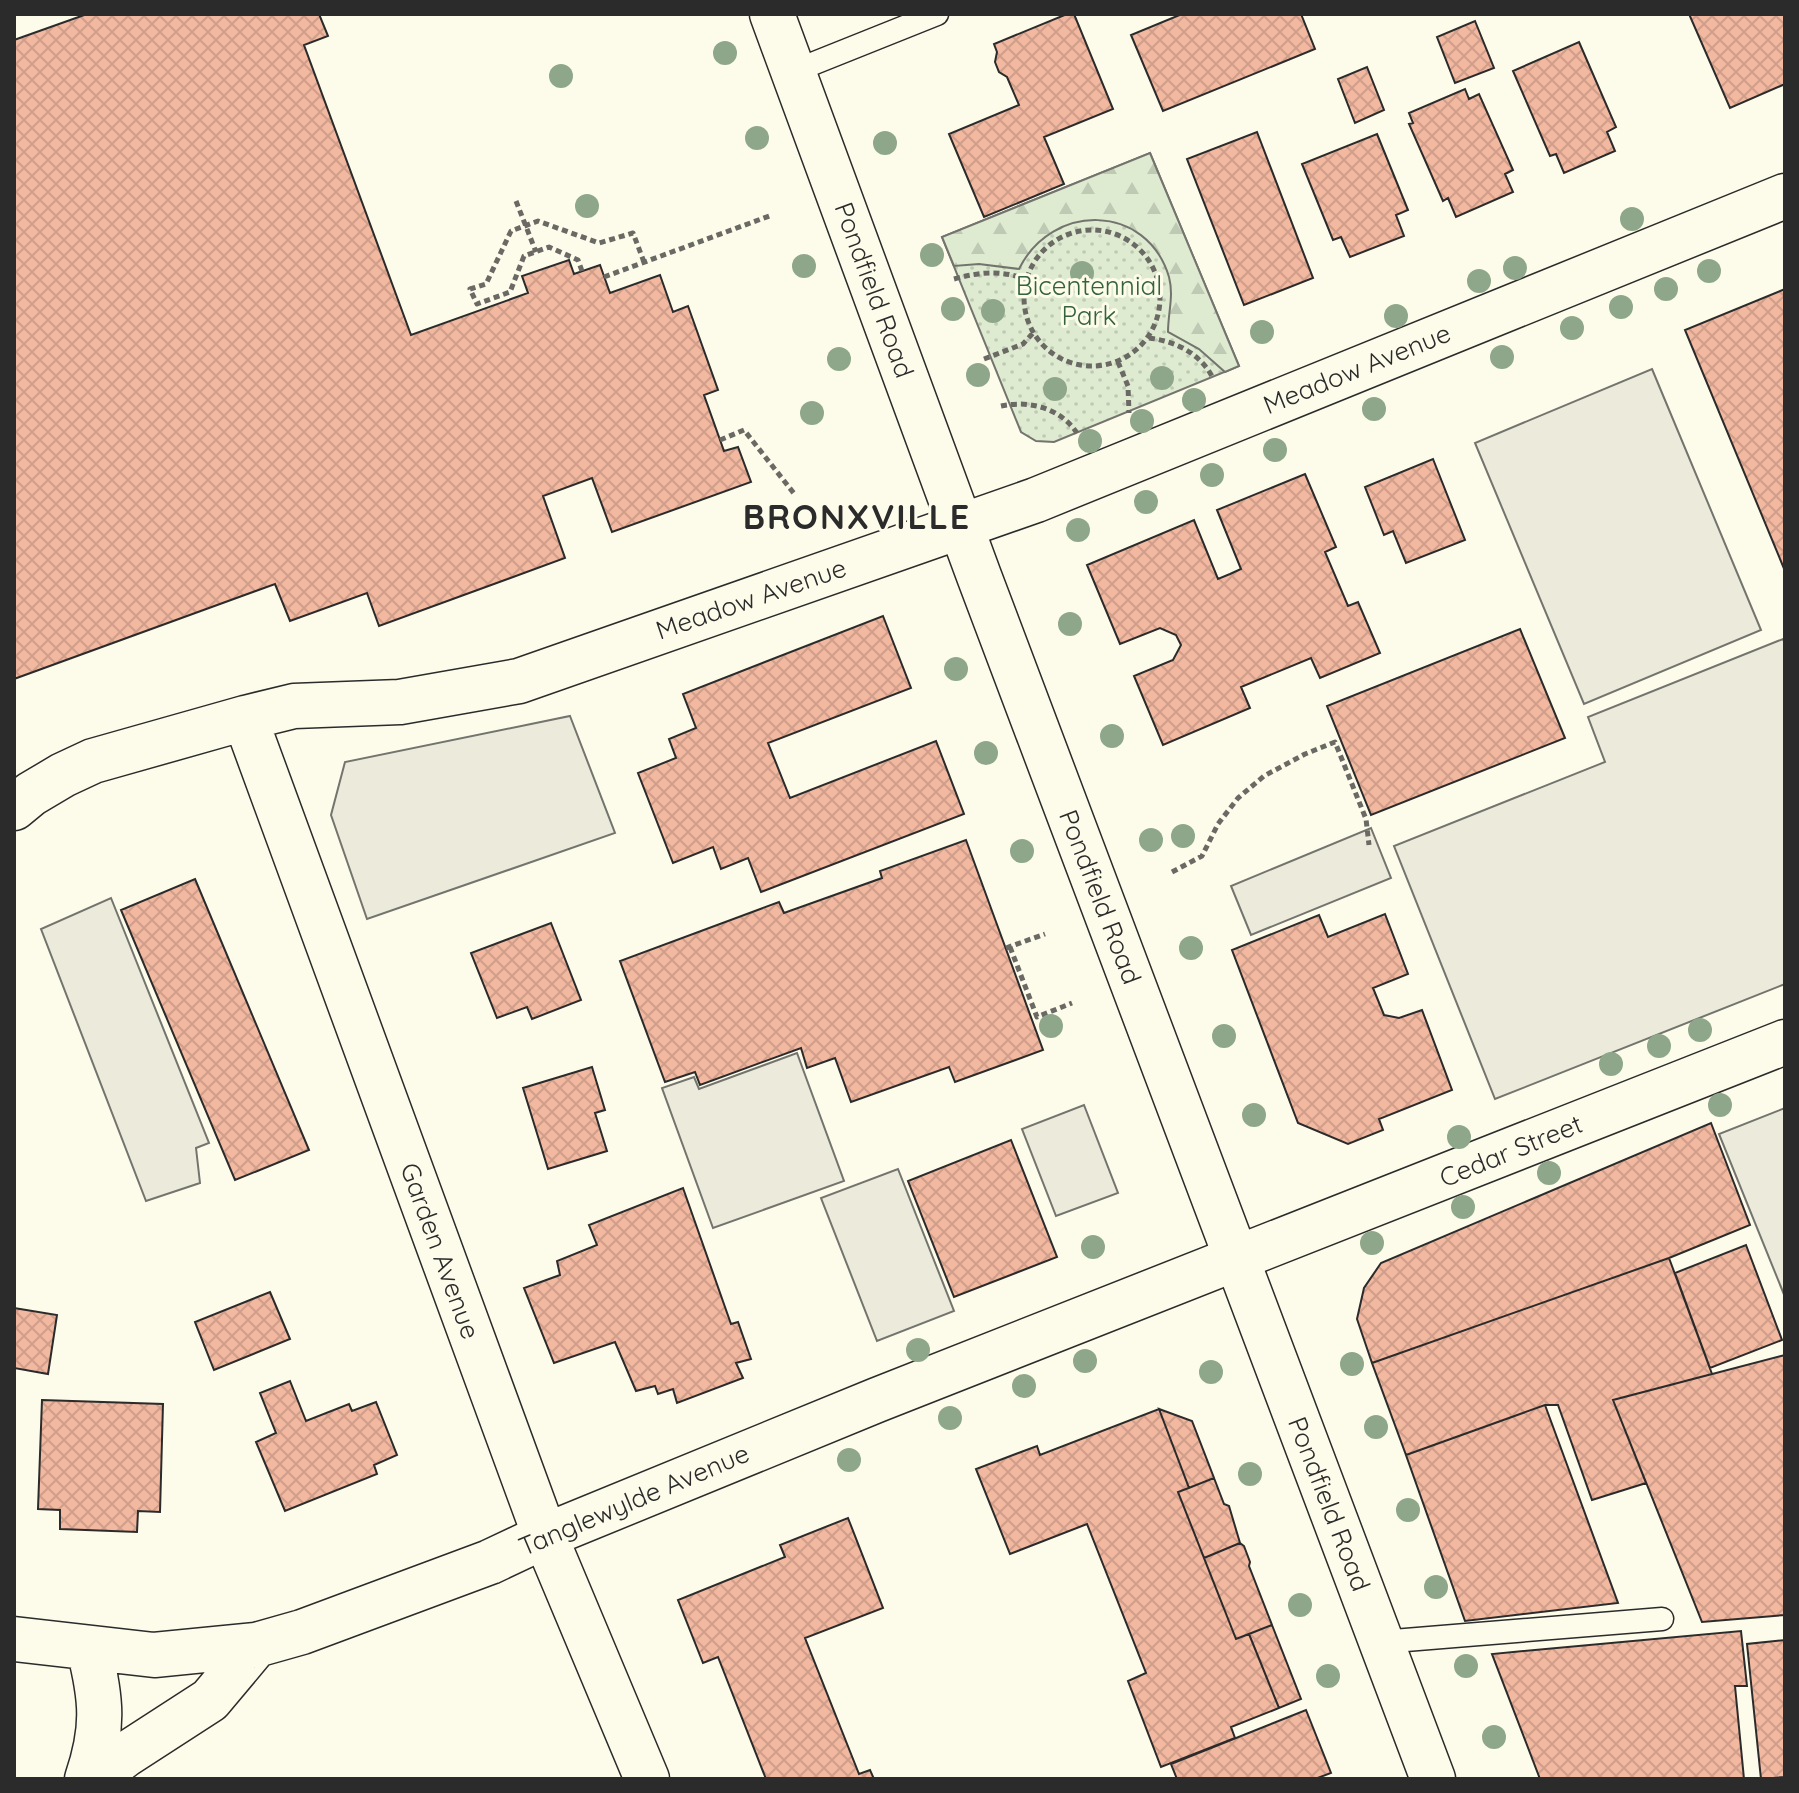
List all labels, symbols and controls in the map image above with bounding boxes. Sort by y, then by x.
street label: Pondfield Road [827,198,922,382]
park label: Bicentennial Park [1016,269,1162,332]
street label: Meadow Avenue [1258,316,1455,421]
district label: BRONXVILLE [743,495,971,538]
street label: Meadow Avenue [651,551,850,647]
street label: Pondfield Road [1052,805,1149,989]
street label: Cedar Street [1434,1107,1587,1194]
street label: Garden Avenue [393,1158,488,1343]
street label: Pondfield Road [1281,1412,1378,1596]
street label: Tanglewylde Avenue [514,1436,754,1563]

